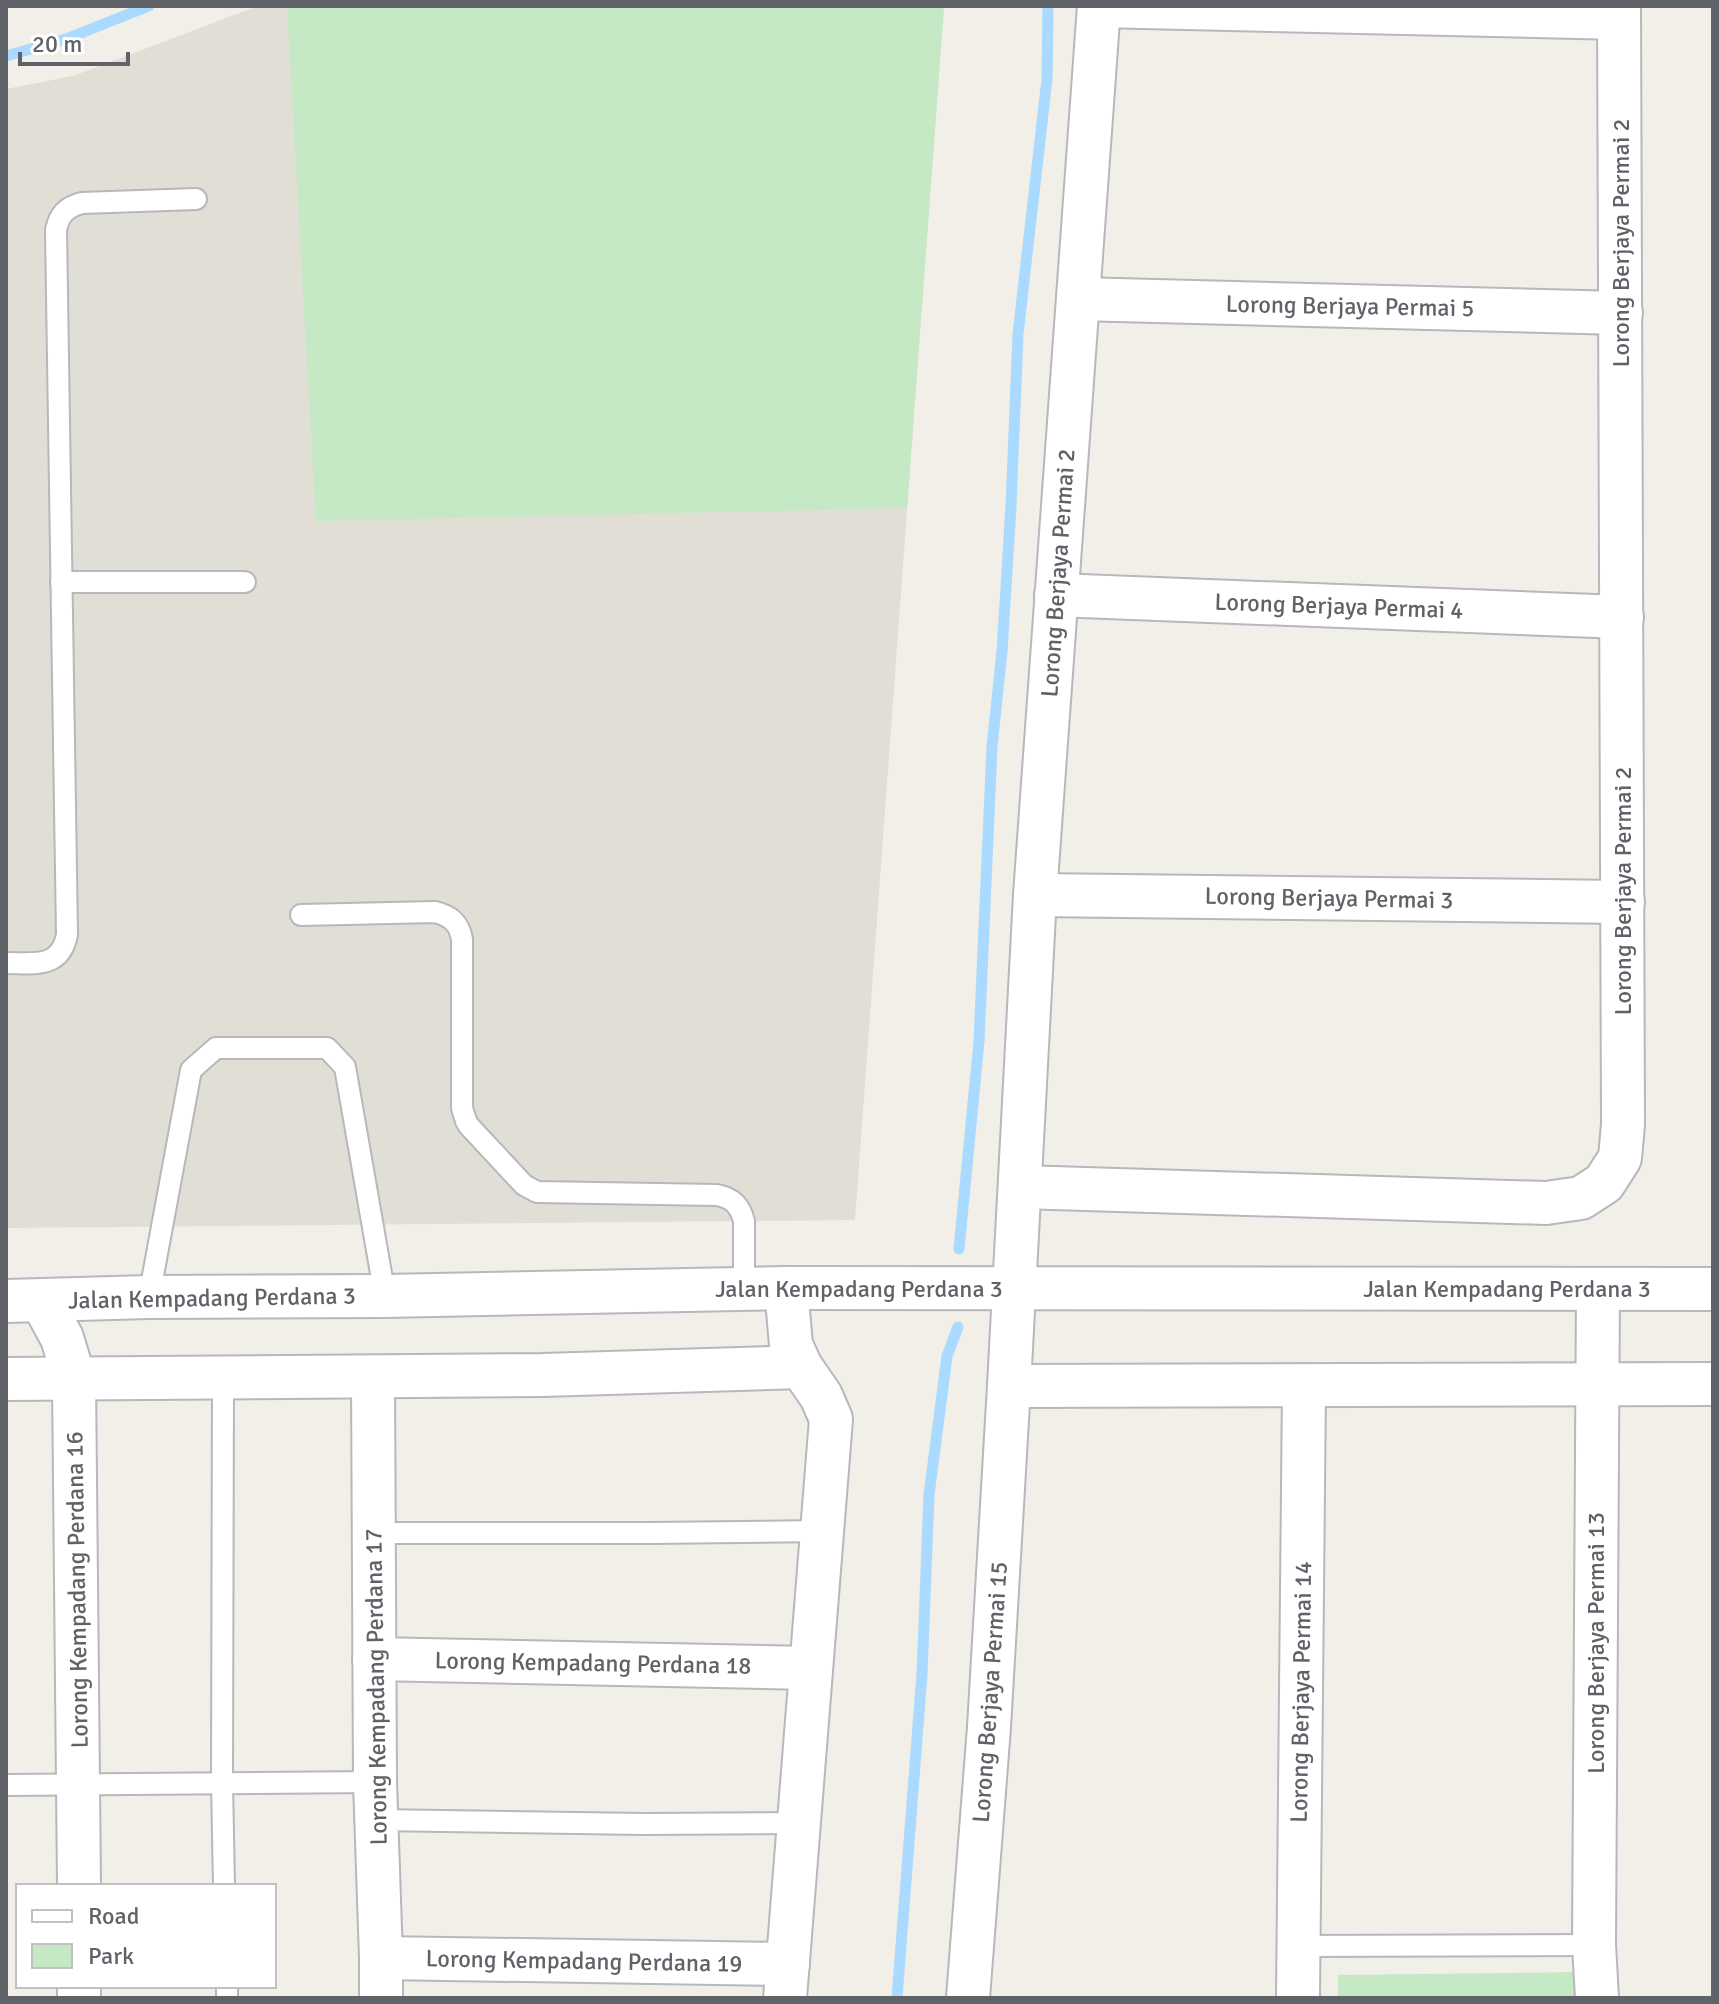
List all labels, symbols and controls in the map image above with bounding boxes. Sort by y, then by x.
scale bar [20,16,128,66]
text: 20 m [32,29,82,59]
street label: Lorong Berjaya Permai 2 [1606,119,1636,367]
street label: Lorong Berjaya Permai 5 [1225,289,1475,323]
street label: Lorong Berjaya Permai 2 [1034,448,1082,698]
street label: Lorong Berjaya Permai 4 [1214,587,1464,625]
street label: Lorong Berjaya Permai 2 [1608,767,1638,1015]
street label: Lorong Berjaya Permai 3 [1204,881,1454,915]
street label: Jalan Kempadang Perdana 3 [715,1274,1003,1304]
street label: Jalan Kempadang Perdana 3 [1363,1274,1651,1304]
street label: Jalan Kempadang Perdana 3 [68,1280,356,1316]
street label: Lorong Kempadang Perdana 16 [59,1431,95,1749]
street label: Lorong Berjaya Permai 13 [1581,1512,1611,1774]
street label: Lorong Kempadang Perdana 17 [358,1528,394,1846]
street label: Lorong Berjaya Permai 15 [966,1560,1014,1824]
street label: Lorong Berjaya Permai 14 [1284,1561,1318,1823]
street label: Lorong Kempadang Perdana 18 [434,1645,752,1681]
legend [16,1884,276,1988]
text: Road [88,1901,139,1931]
text: Park [88,1941,134,1971]
street label: Lorong Kempadang Perdana 19 [425,1943,743,1979]

